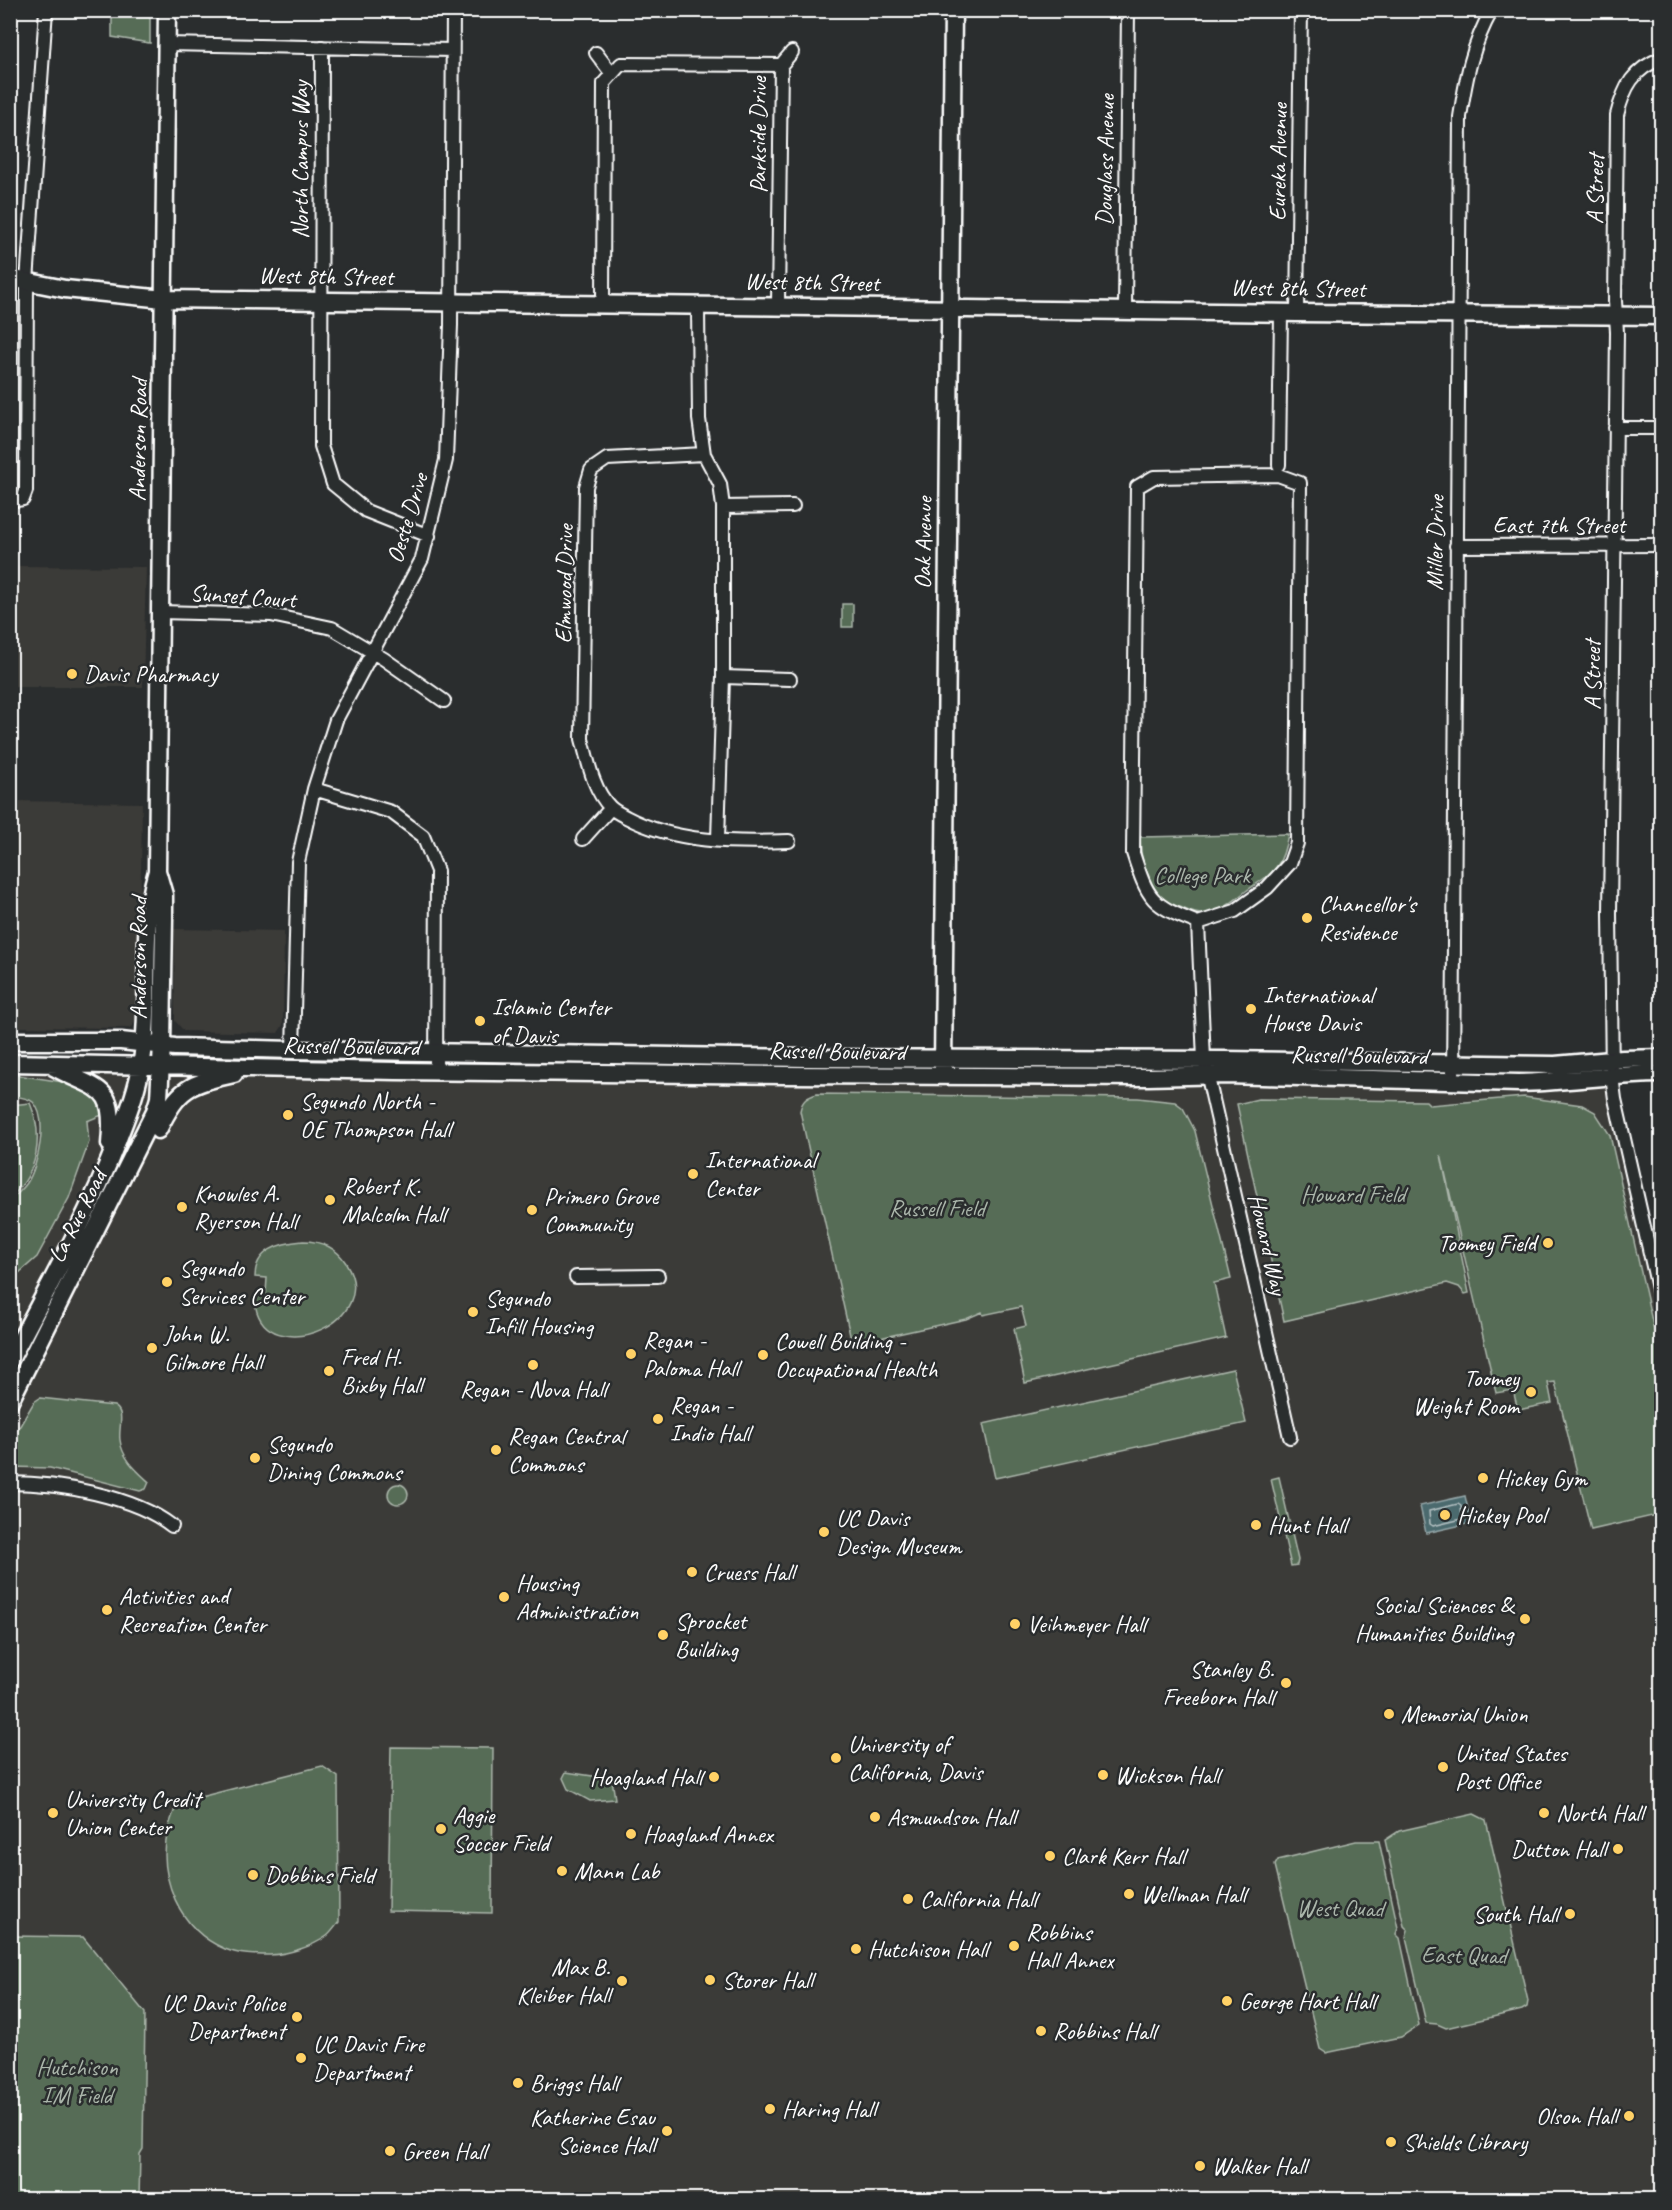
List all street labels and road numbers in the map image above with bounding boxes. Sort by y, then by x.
street label: Parkside Drive [743,75,773,193]
street label: North Campus Way [285,79,315,239]
street label: Douglass Avenue [1089,92,1121,226]
street label: Eureka Avenue [1262,101,1294,221]
street label: A Street [1579,151,1611,224]
street label: West 8th Street [258,260,396,292]
street label: West 8th Street [744,266,882,298]
street label: West 8th Street [1230,272,1368,304]
street label: Anderson Road [122,375,154,502]
street label: Oeste Drive [379,467,435,566]
street label: Miller Drive [1419,493,1451,591]
street label: Oak Avenue [907,494,939,589]
street label: East 7th Street [1493,510,1627,540]
street label: Elmwood Drive [548,522,580,644]
street label: Sunset Court [189,577,299,615]
street label: A Street [1577,637,1607,710]
street label: Anderson Road [123,893,153,1019]
street label: Russell Boulevard [282,1030,423,1062]
street label: Russell Boulevard [768,1035,909,1067]
street label: Russell Boulevard [1290,1039,1431,1071]
street label: La Rue Road [41,1161,115,1267]
street label: Howard Way [1242,1190,1295,1299]

